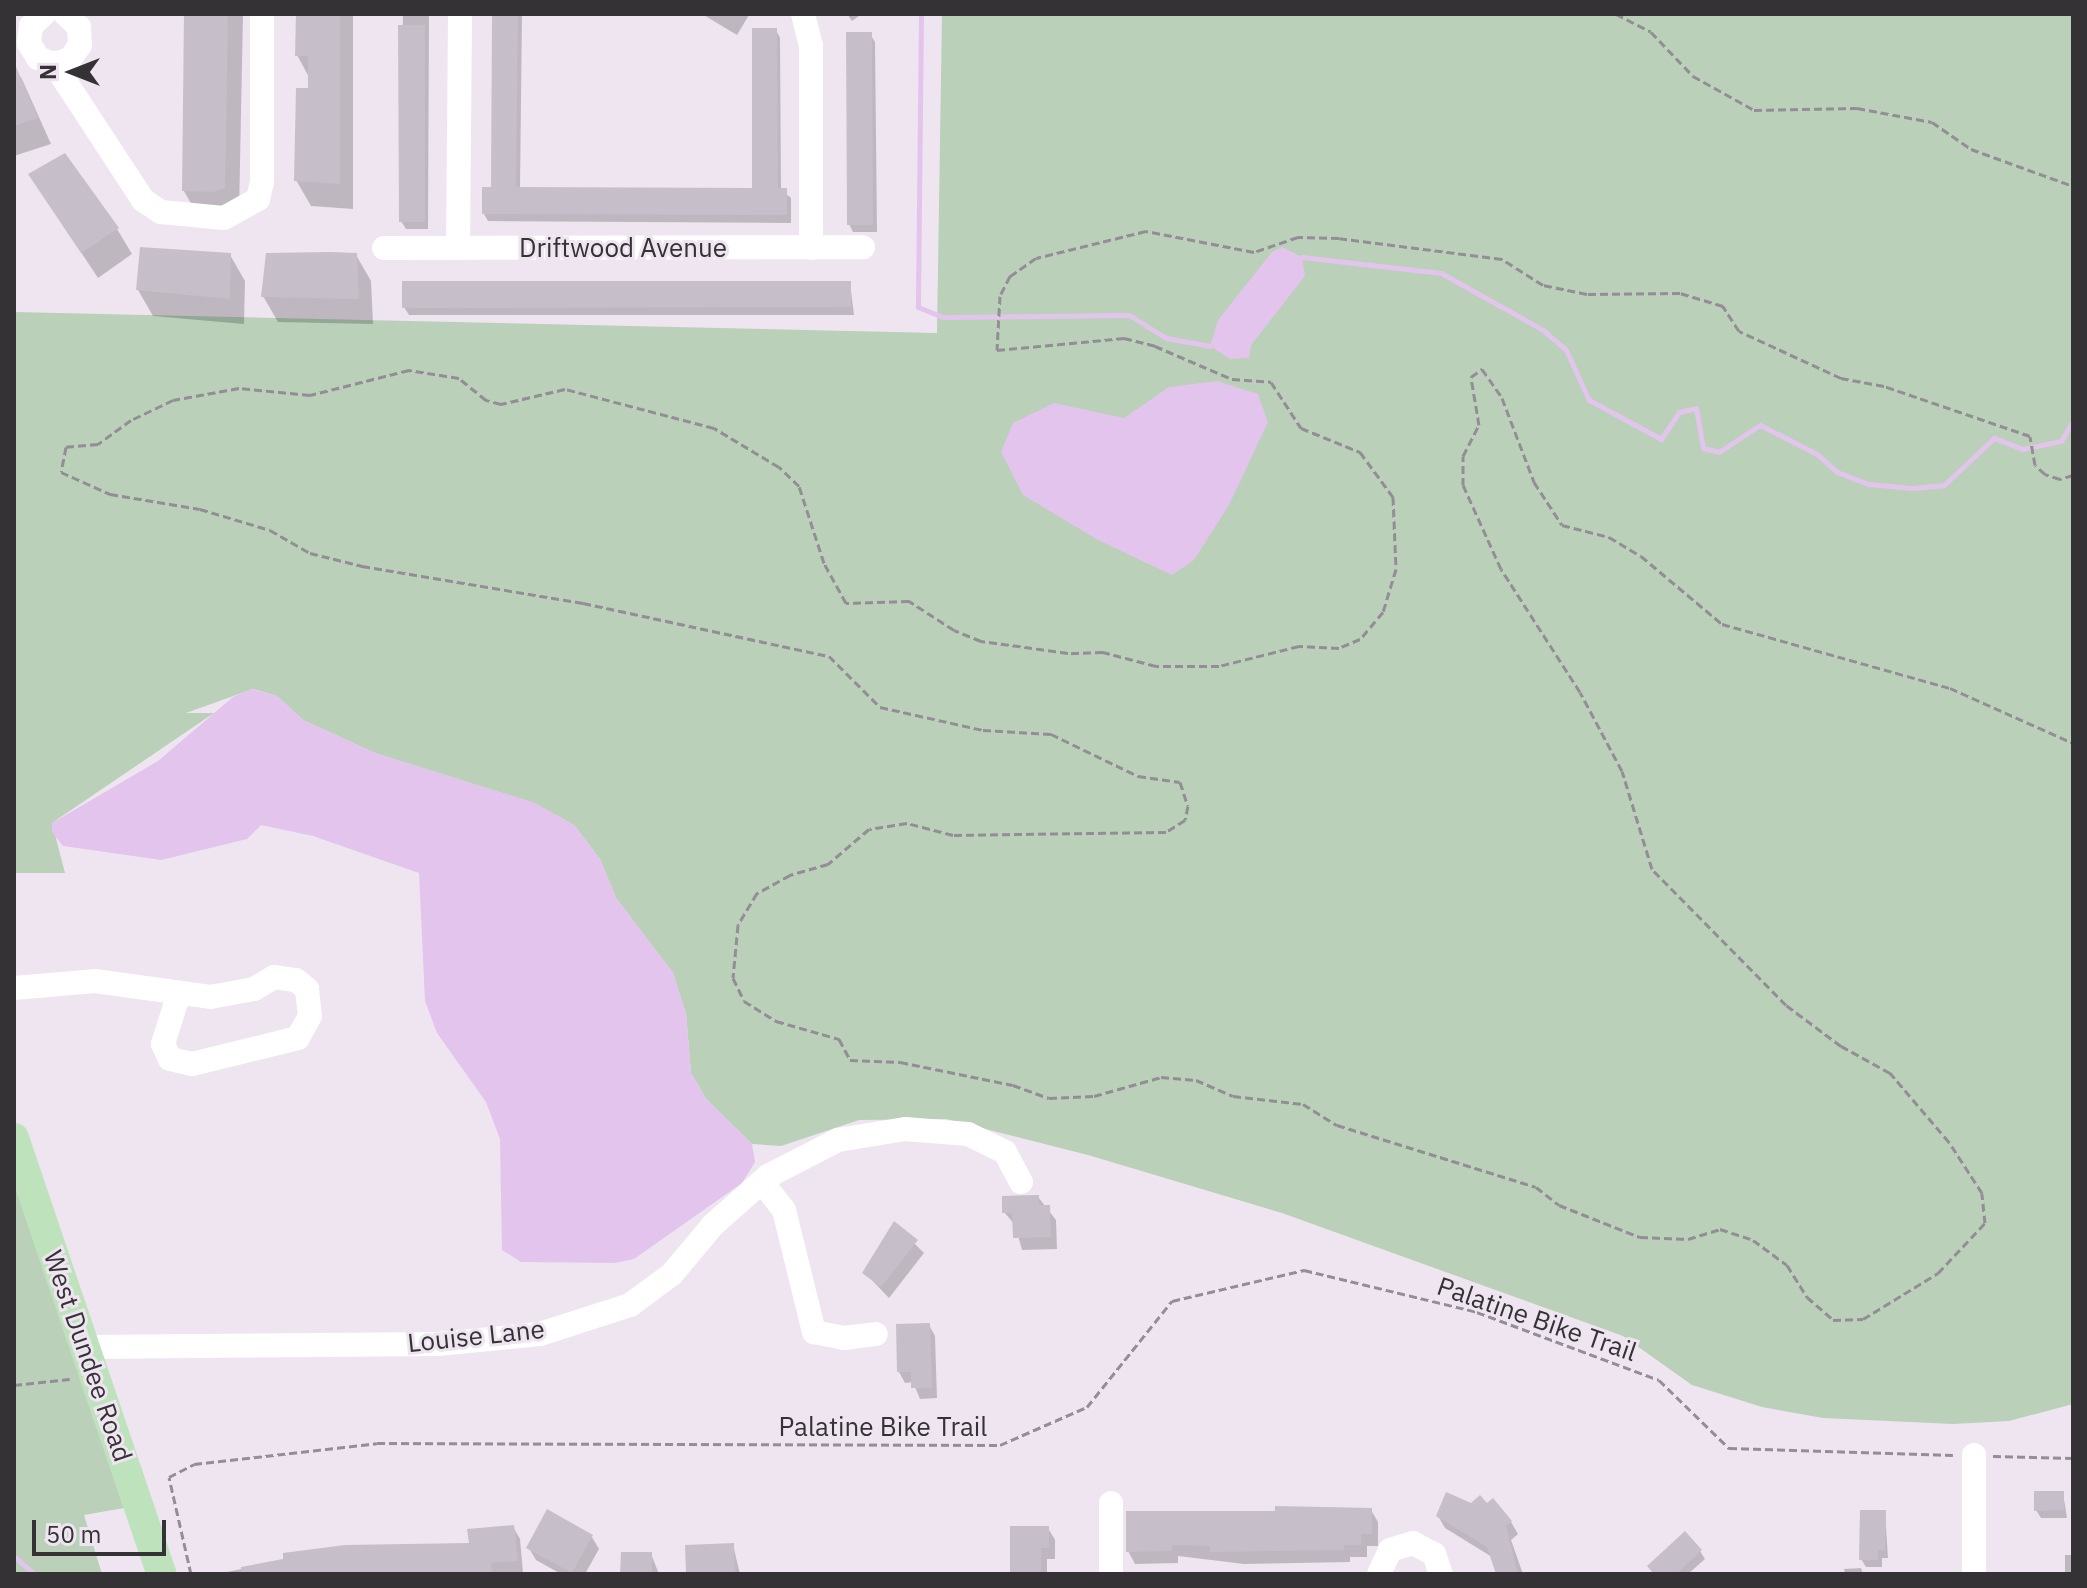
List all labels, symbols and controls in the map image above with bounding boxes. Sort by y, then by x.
north arrow [32,32,112,112]
text: N [33,64,62,80]
street label: Driftwood Avenue [519,232,727,264]
street label: West Dundee Road [37,1246,139,1466]
street label: Palatine Bike Trail [1433,1270,1641,1368]
street label: Louise Lane [406,1313,546,1359]
street label: Palatine Bike Trail [779,1411,987,1443]
scale bar [36,1504,170,1554]
text: 50 m [46,1518,101,1550]

